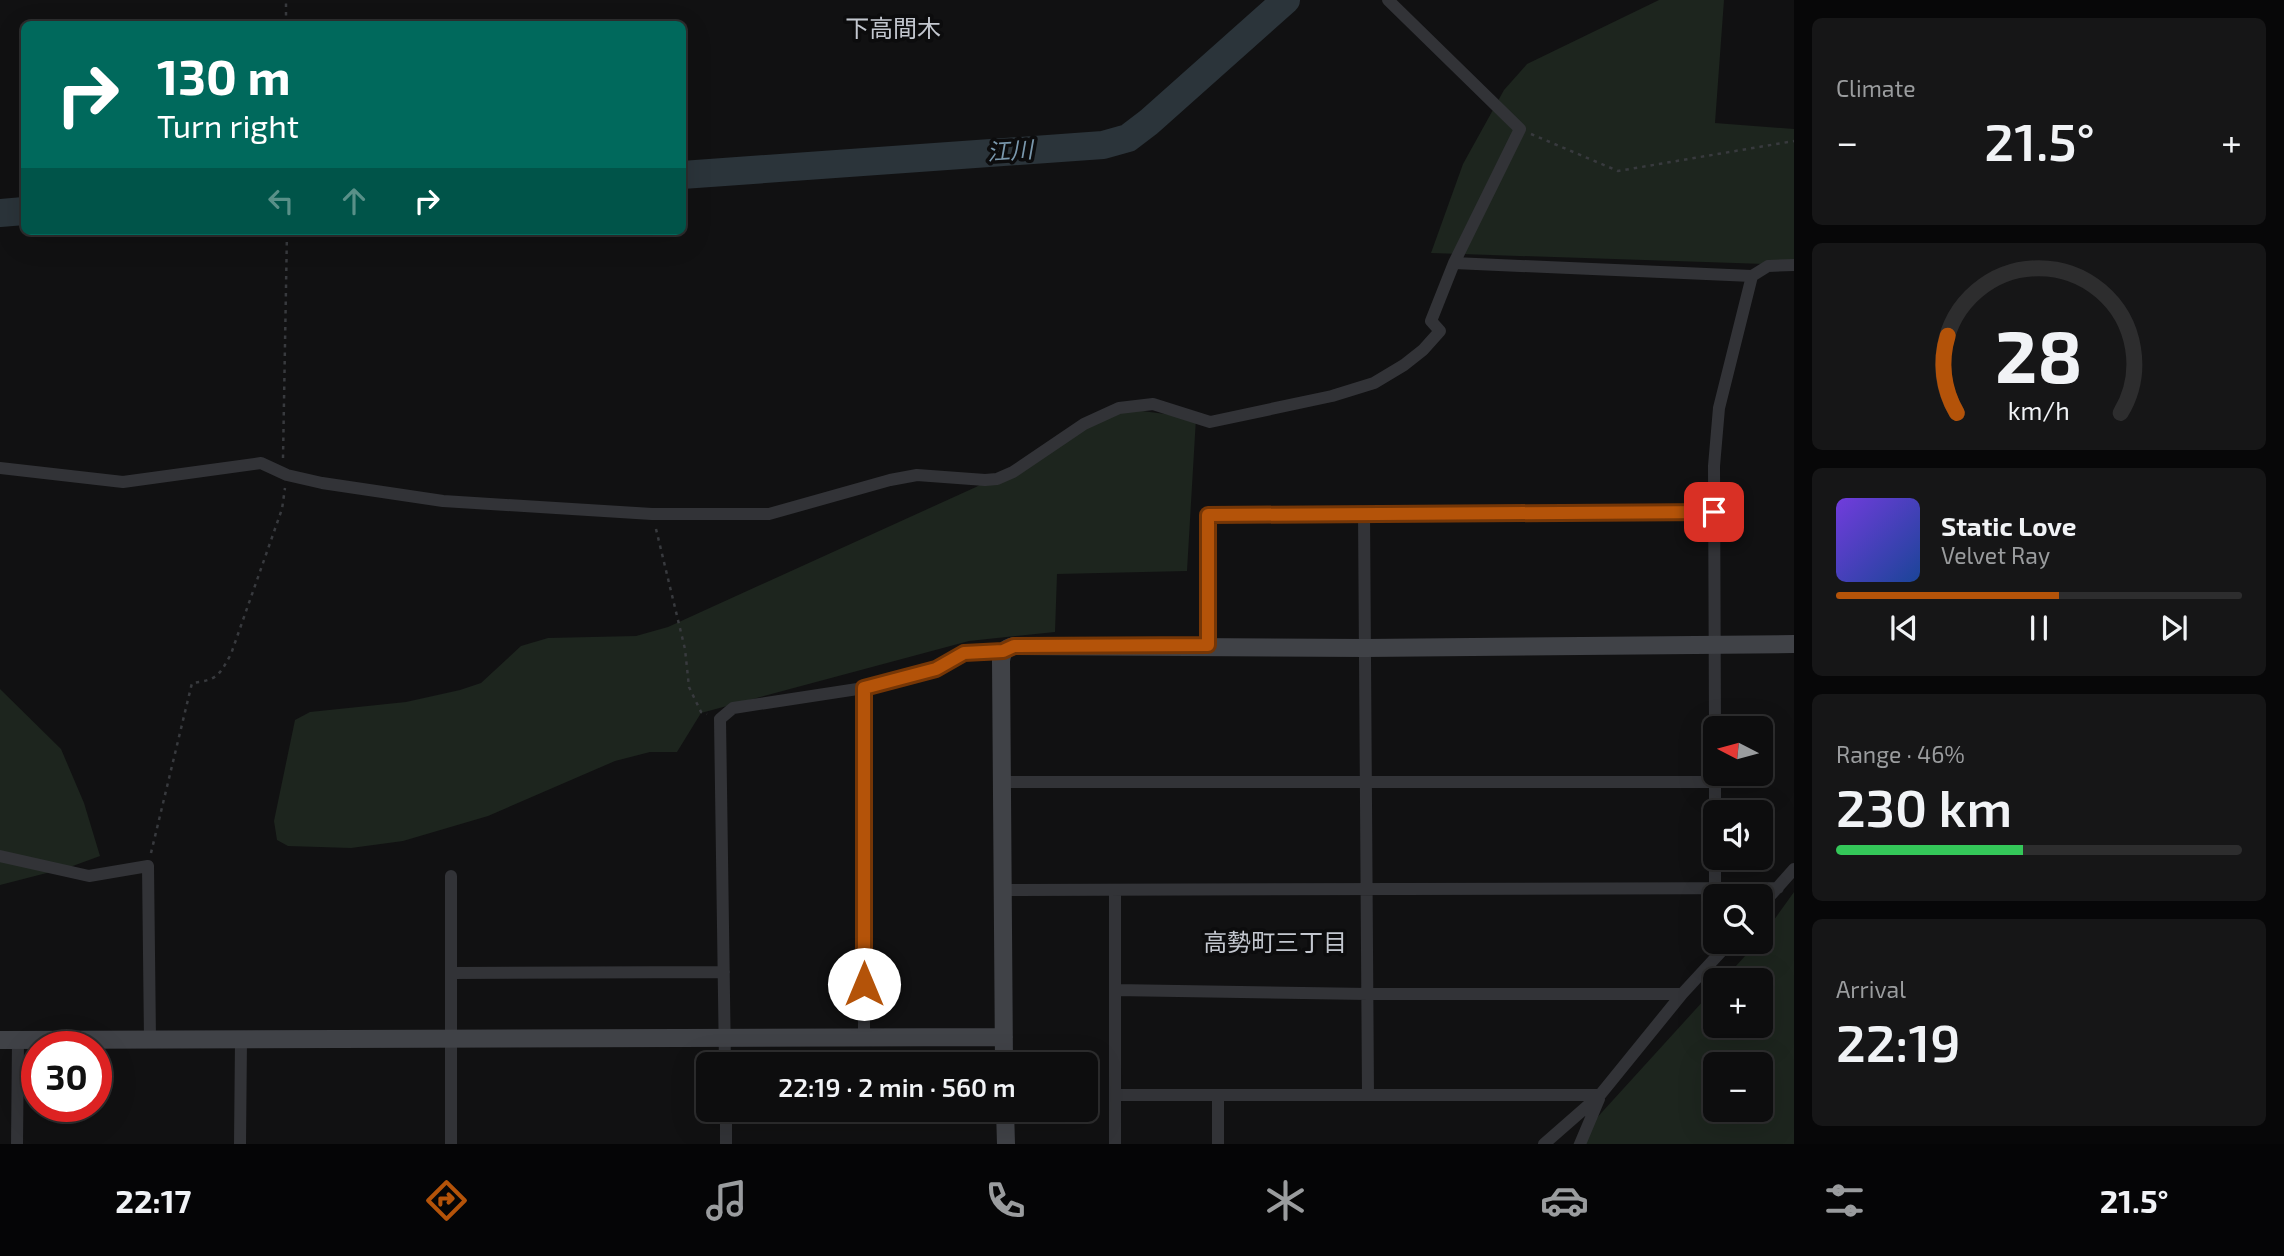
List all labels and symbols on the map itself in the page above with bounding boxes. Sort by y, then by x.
district label: 下高間木 [845,13,941,42]
water label: 江川 [986,134,1037,166]
pin [1684,482,1744,542]
north arrow [1703,716,1773,786]
district label: 高勢町三丁目 [1203,927,1347,956]
position arrow [827,947,901,1021]
speed limit sign: 30 [21,1031,112,1122]

